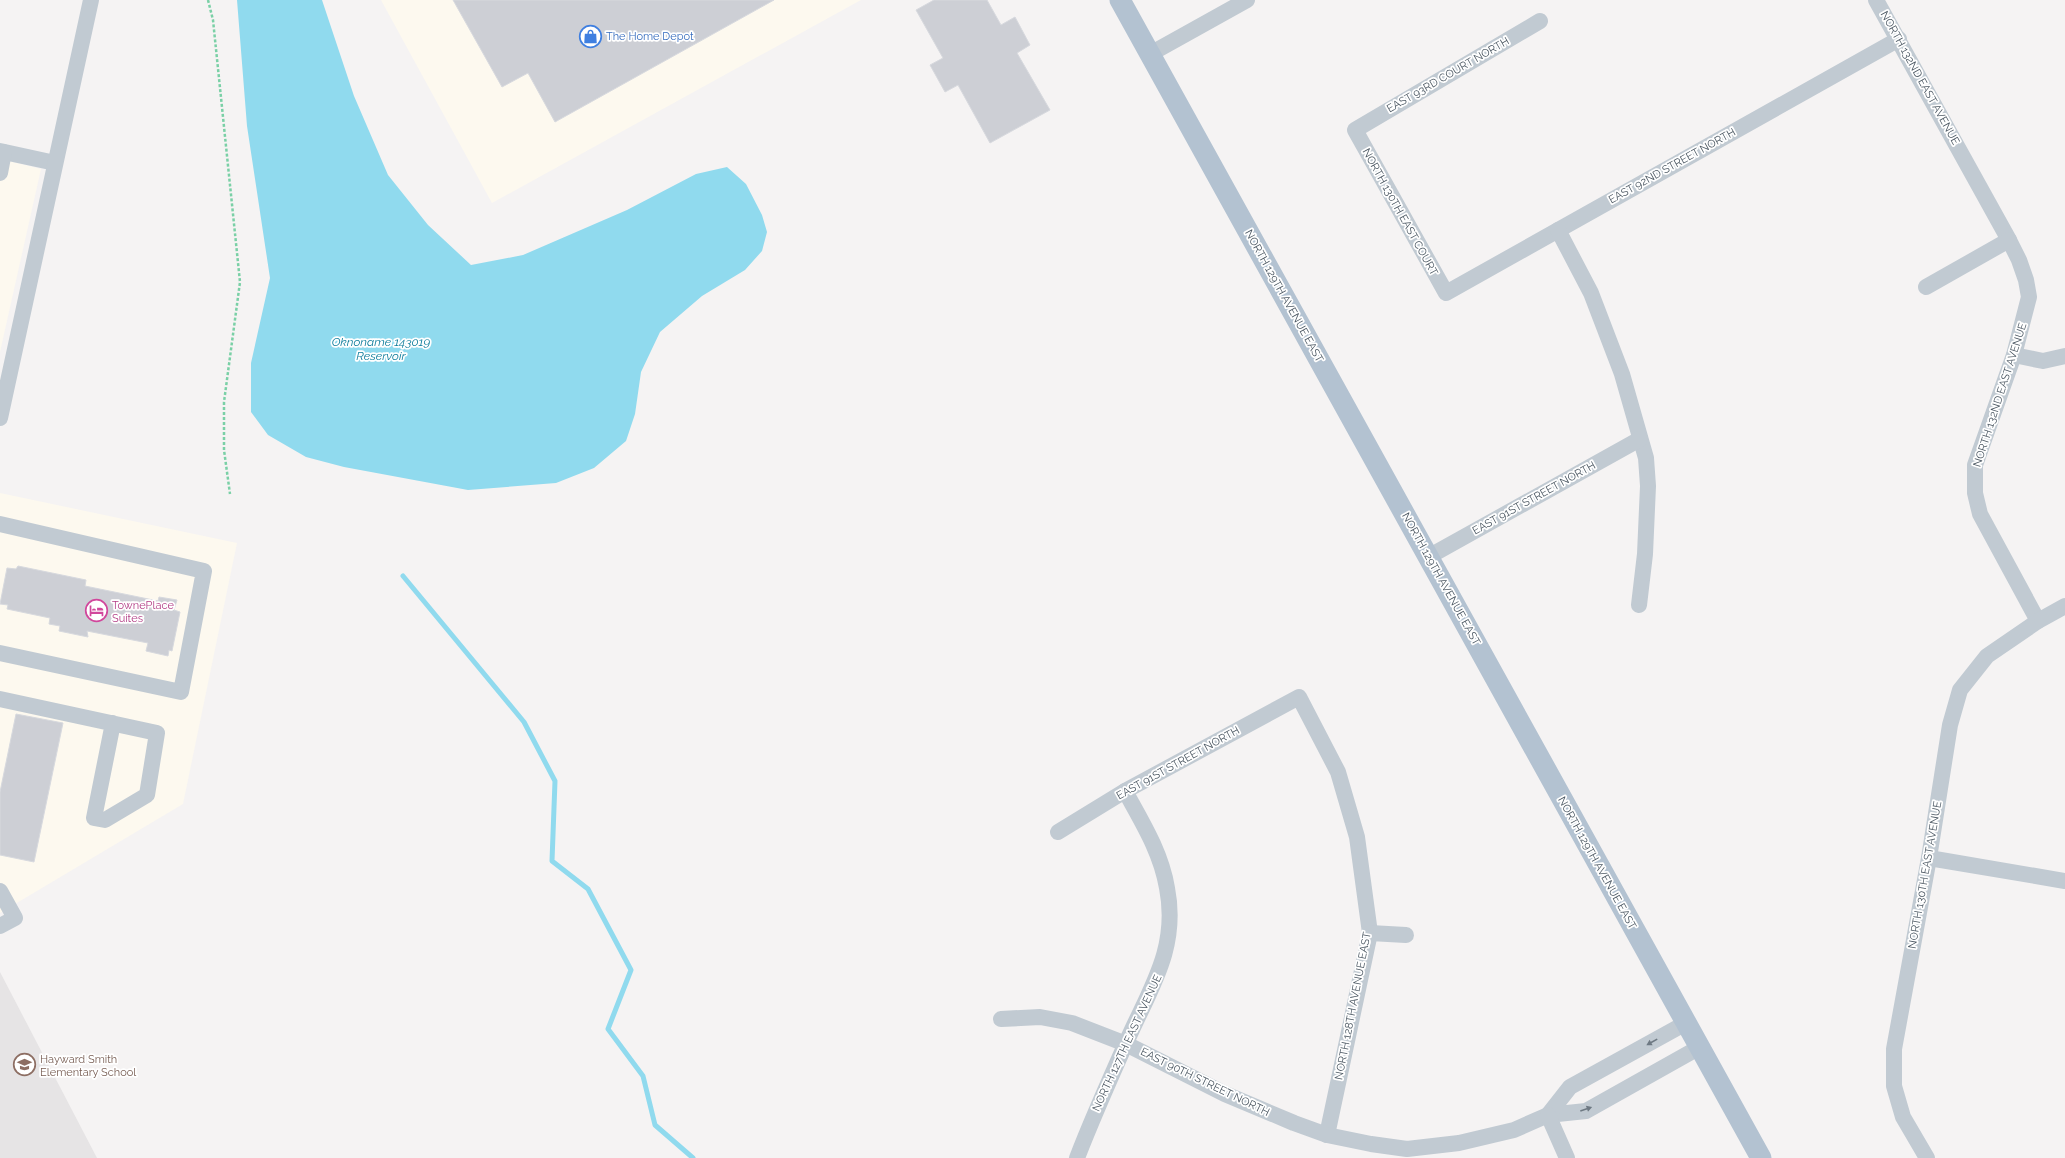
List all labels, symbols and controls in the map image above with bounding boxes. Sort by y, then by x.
street label: NORTH 132ND EAST AVENUE [1878,9,1962,147]
shop icon: The Home Depot [578,23,604,49]
place label: The Home Depot [606,30,694,43]
street label: EAST 93RD COURT NORTH [1385,35,1511,115]
street label: EAST 92ND STREET NORTH [1606,126,1738,206]
street label: NORTH 130TH EAST COURT [1360,146,1441,278]
street label: NORTH 129TH AVENUE EAST [1242,227,1326,365]
street label: NORTH 132ND EAST AVENUE [1970,321,2030,469]
water label: Oknoname 143019 Reservoir [332,335,431,363]
street label: EAST 91ST STREET NORTH [1470,459,1598,537]
street label: NORTH 129TH AVENUE EAST [1399,510,1483,648]
hotel icon: TownePlace Suites [84,598,110,624]
place label: TownePlace Suites [112,599,174,625]
street label: EAST 91ST STREET NORTH [1114,724,1242,802]
street label: NORTH 129TH AVENUE EAST [1555,794,1639,932]
street label: NORTH 130TH EAST AVENUE [1906,800,1944,950]
street label: NORTH 128TH AVENUE EAST [1332,931,1374,1081]
street label: NORTH 127TH EAST AVENUE [1090,972,1165,1113]
one-way arrow [1646,1038,1658,1045]
street label: EAST 90TH STREET NORTH [1138,1045,1272,1119]
school or university icon: Hayward Smith Elementary School [11,1052,37,1078]
place label: Hayward Smith Elementary School [40,1053,136,1079]
one-way arrow [1581,1106,1593,1112]

